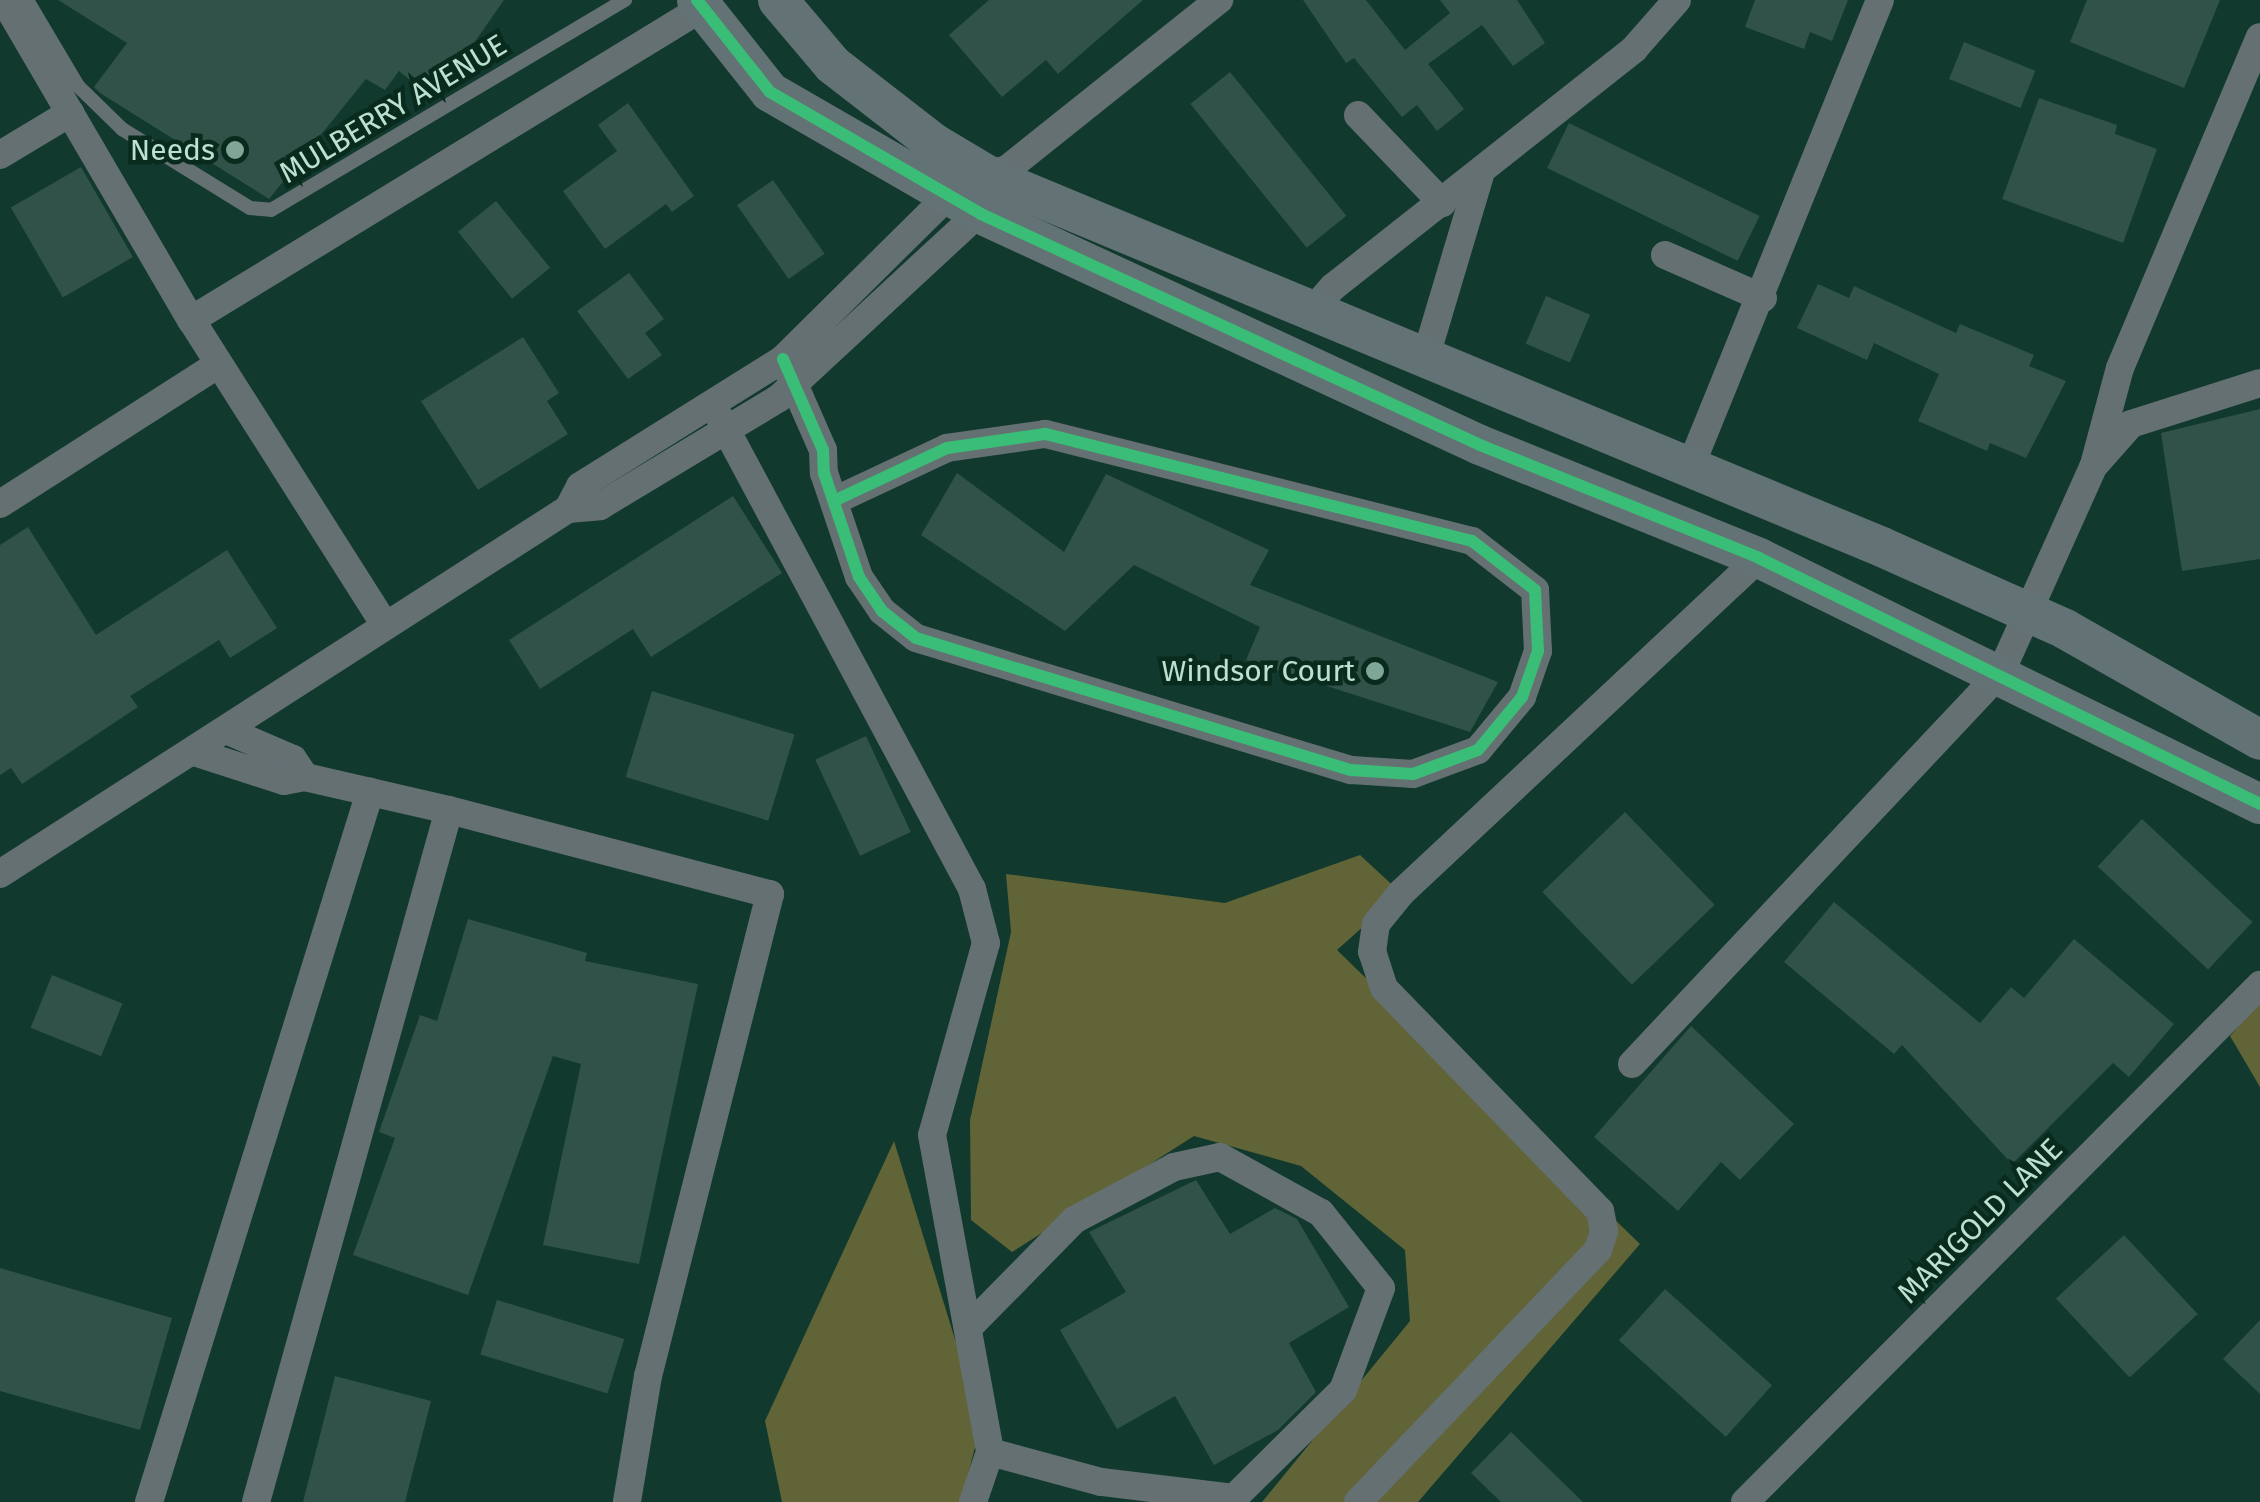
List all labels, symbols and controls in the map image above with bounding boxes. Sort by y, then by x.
street label: MULBERRY AVENUE [273,27,513,191]
place label: Needs [130,132,215,168]
marker: Needs [224,139,246,161]
place label: Windsor Court [1162,653,1355,689]
marker: Windsor Court [1364,660,1386,682]
street label: MARIGOLD LANE [1890,1131,2070,1311]

